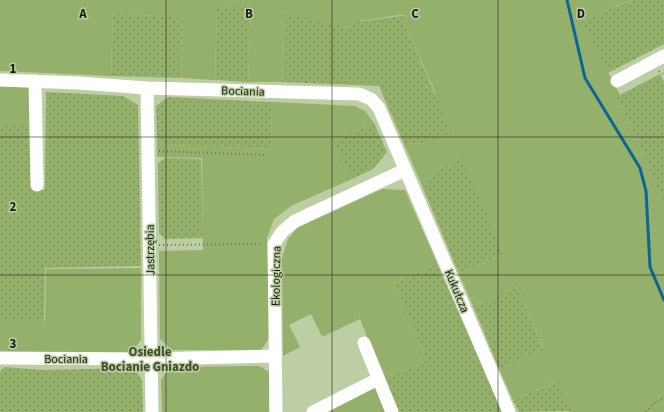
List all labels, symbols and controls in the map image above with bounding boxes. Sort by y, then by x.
text: A [78,5,87,23]
text: B [245,5,253,23]
text: C [411,5,419,23]
text: D [577,5,585,23]
text: 1 [10,60,17,78]
street label: Bociania [221,82,265,101]
text: 2 [10,198,17,216]
street label: Jastrzębia [142,224,159,276]
street label: Ekologiczna [267,246,286,306]
street label: Kukułcza [440,267,473,315]
text: 3 [10,335,17,353]
district label: Osiedle Bocianie Gniazdo [101,343,199,376]
street label: Bociania [44,351,88,368]

